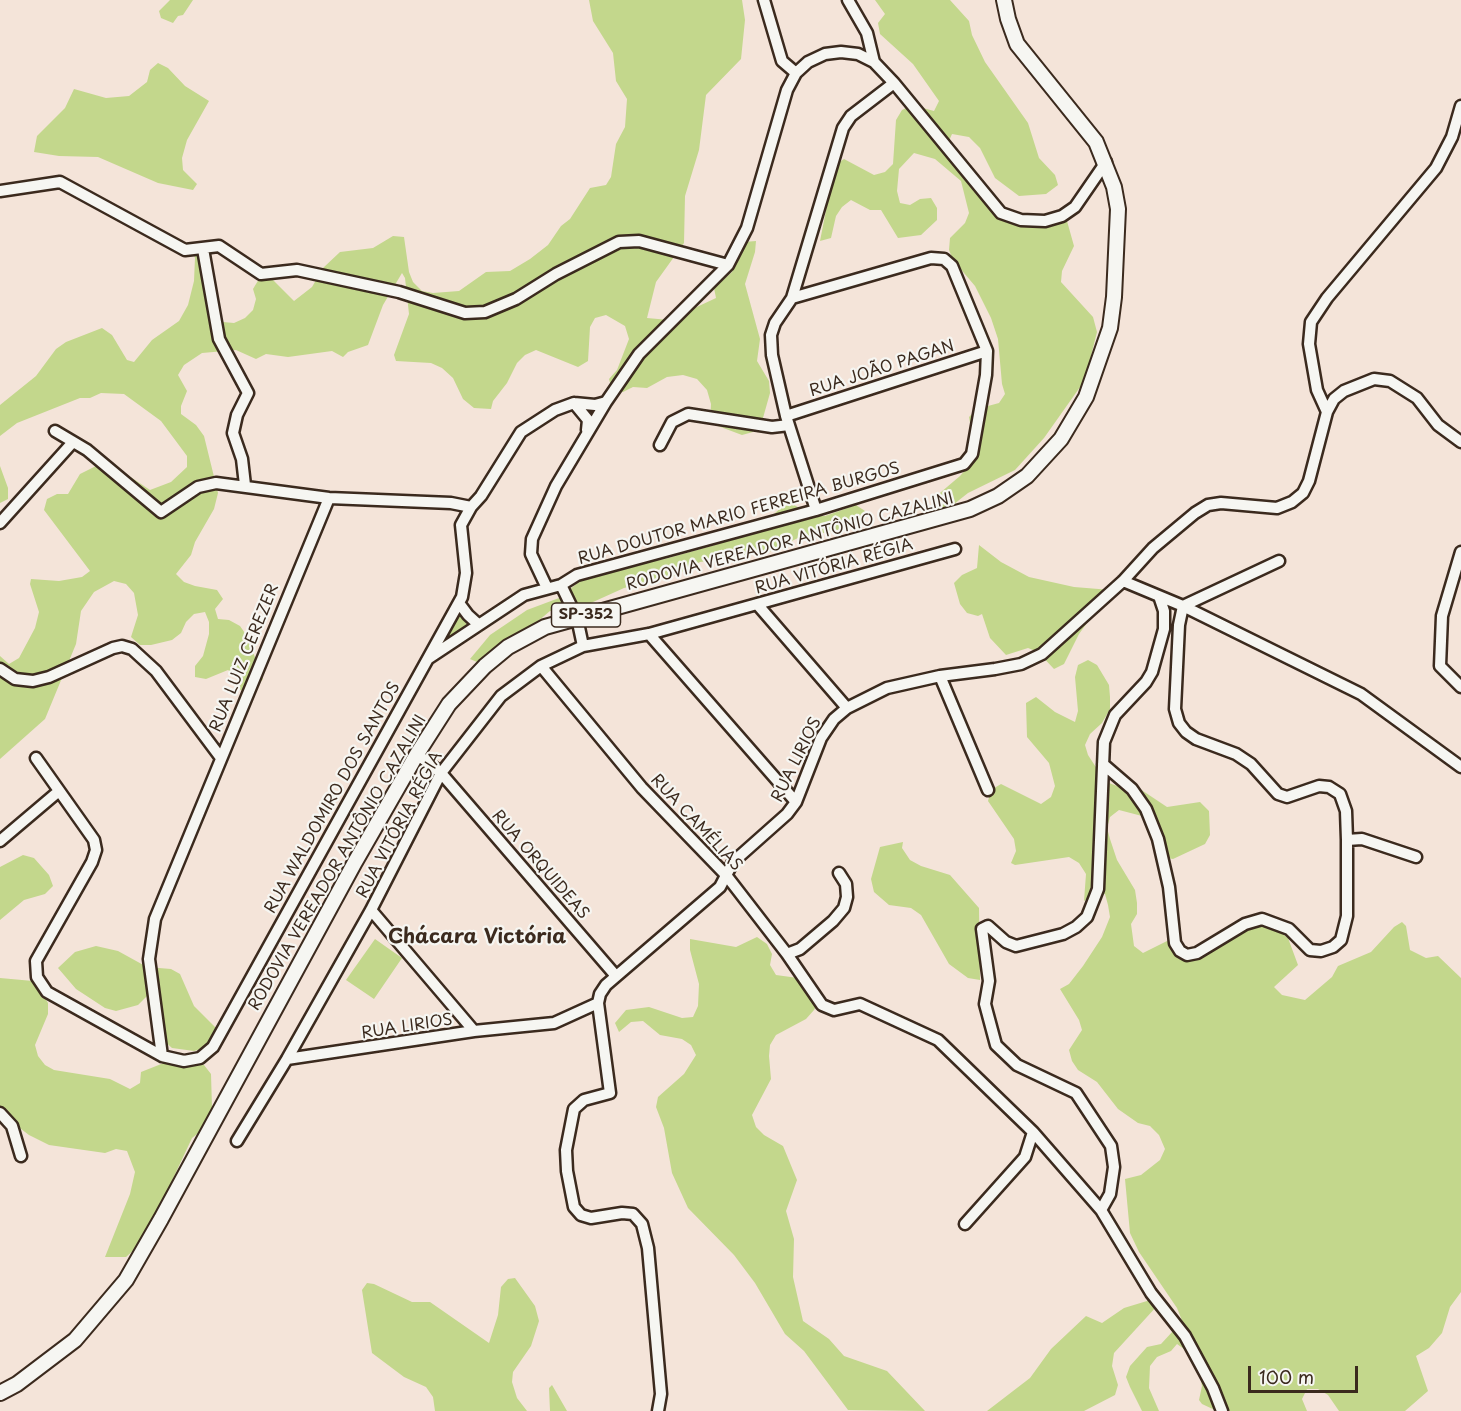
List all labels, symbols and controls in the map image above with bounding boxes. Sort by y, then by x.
street label: RUA JOÃO PAGAN [807,337,957,401]
street label: RUA DOUTOR MARIO FERREIRA BURGOS [576,459,902,569]
street label: RODOVIA VEREADOR ANTÔNIO CAZALINI [624,489,956,595]
street label: RUA VITÓRIA RÉGIA [753,535,915,599]
street label: RUA LUIZ CEREZER [206,581,284,735]
road number: SP-352 [552,603,620,627]
street label: RUA WALDOMIRO DOS SANTOS [261,679,405,917]
street label: RODOVIA VEREADOR ANTÔNIO CAZALINI [245,712,431,1014]
street label: RUA LIRIOS [768,714,826,806]
street label: RUA VITÓRIA RÉGIA [353,748,447,902]
street label: RUA CAMÉLIAS [646,771,746,875]
street label: RUA ORQUIDEAS [487,807,593,923]
district label: Chácara Victória [388,925,566,949]
street label: RUA LIRIOS [360,1010,454,1044]
scale bar [1251,1354,1360,1392]
text: 100 m [1259,1363,1314,1390]

